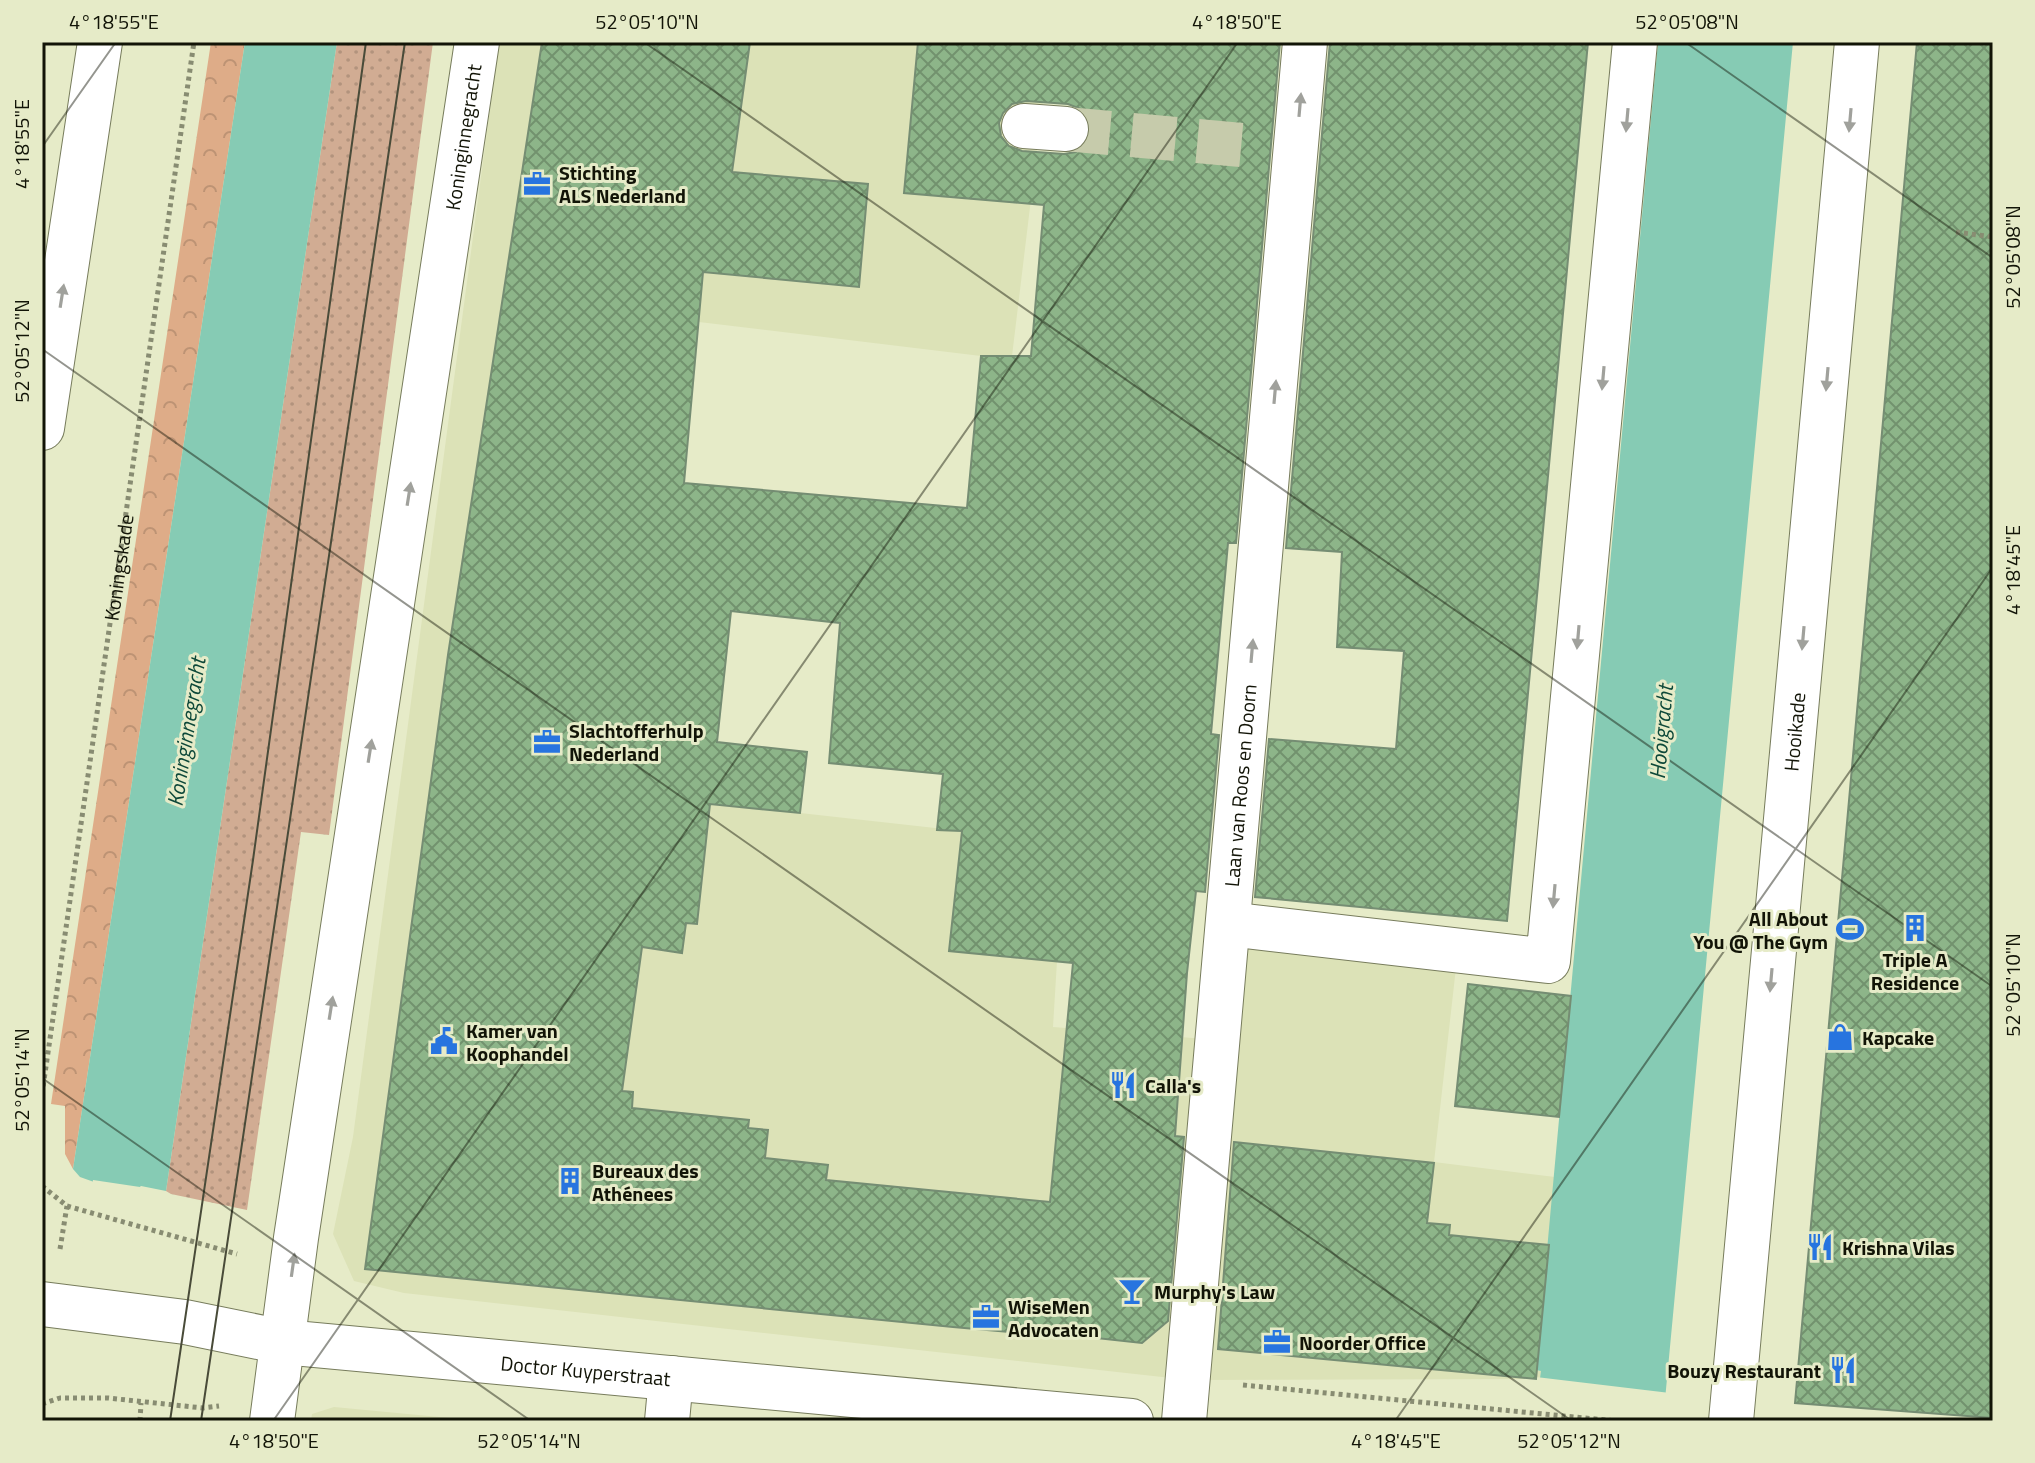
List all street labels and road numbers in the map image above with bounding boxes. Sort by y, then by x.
street label: Koninginnegracht [436,62,489,212]
street label: Koningskade [95,512,141,623]
street label: Laan van Roos en Doorn [1215,683,1264,888]
street label: Hooikade [1775,691,1813,773]
street label: Doctor Kuyperstraat [499,1347,672,1394]

